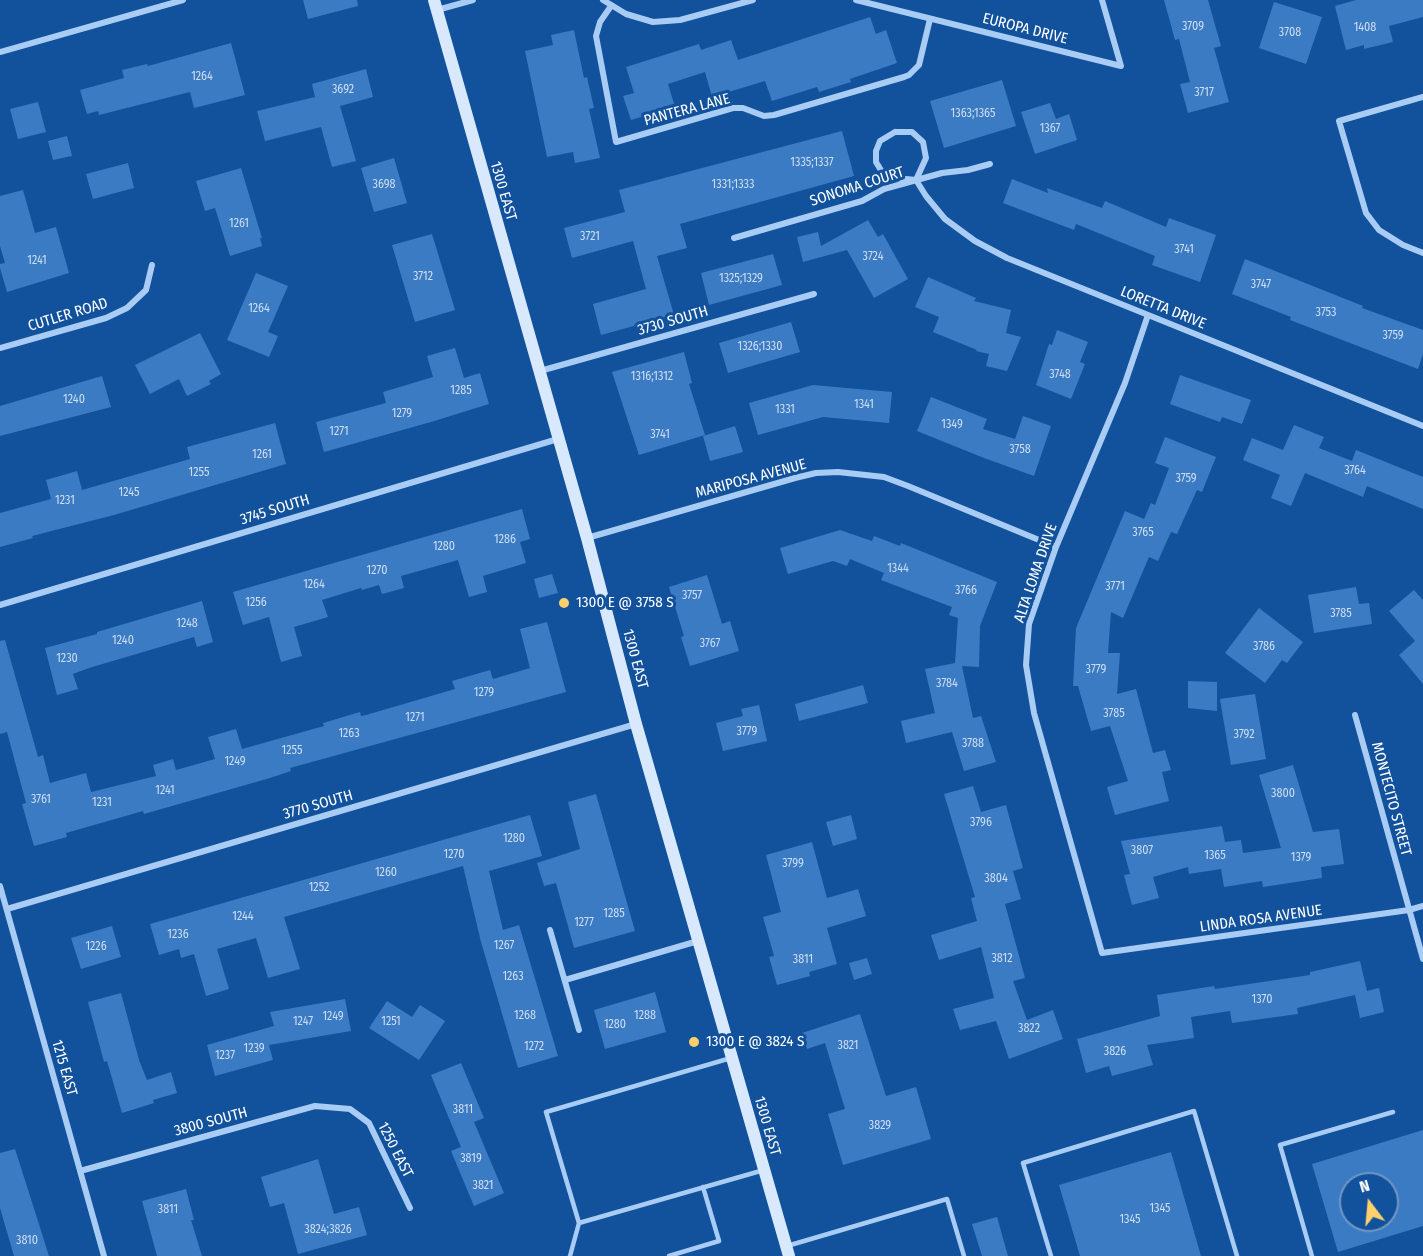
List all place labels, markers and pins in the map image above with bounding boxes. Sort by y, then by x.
place label: 1300 E @ 3758 S [576,594,674,612]
marker: 1300 E @ 3758 S [557,596,571,610]
place label: 1300 E @ 3824 S [706,1033,804,1051]
marker: 1300 E @ 3824 S [687,1035,701,1049]

